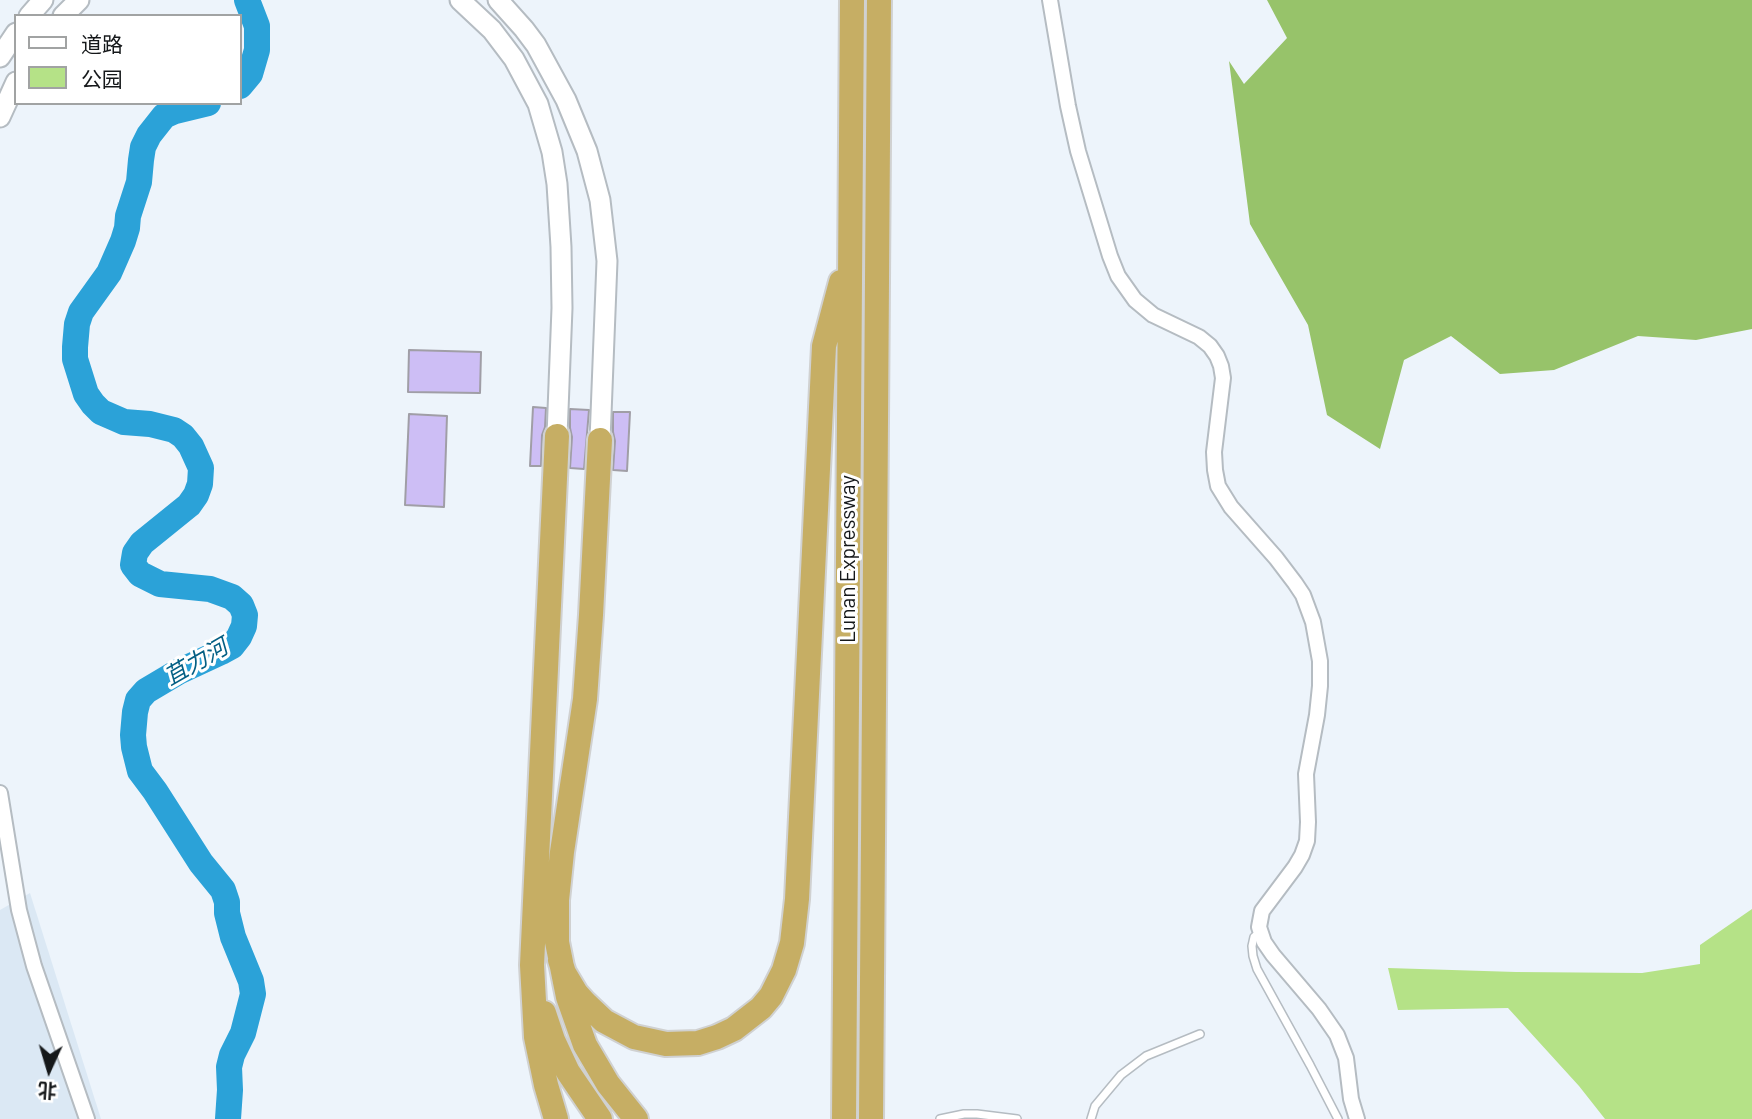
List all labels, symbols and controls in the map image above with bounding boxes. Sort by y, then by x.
legend [14,14,242,105]
text: 道路 [81,31,123,56]
text: 公园 [81,66,123,91]
street label: Lunan Expressway [835,475,861,643]
water label: 苴力河 [159,633,233,691]
north arrow [14,1035,84,1105]
text: 北 [37,1079,58,1104]

